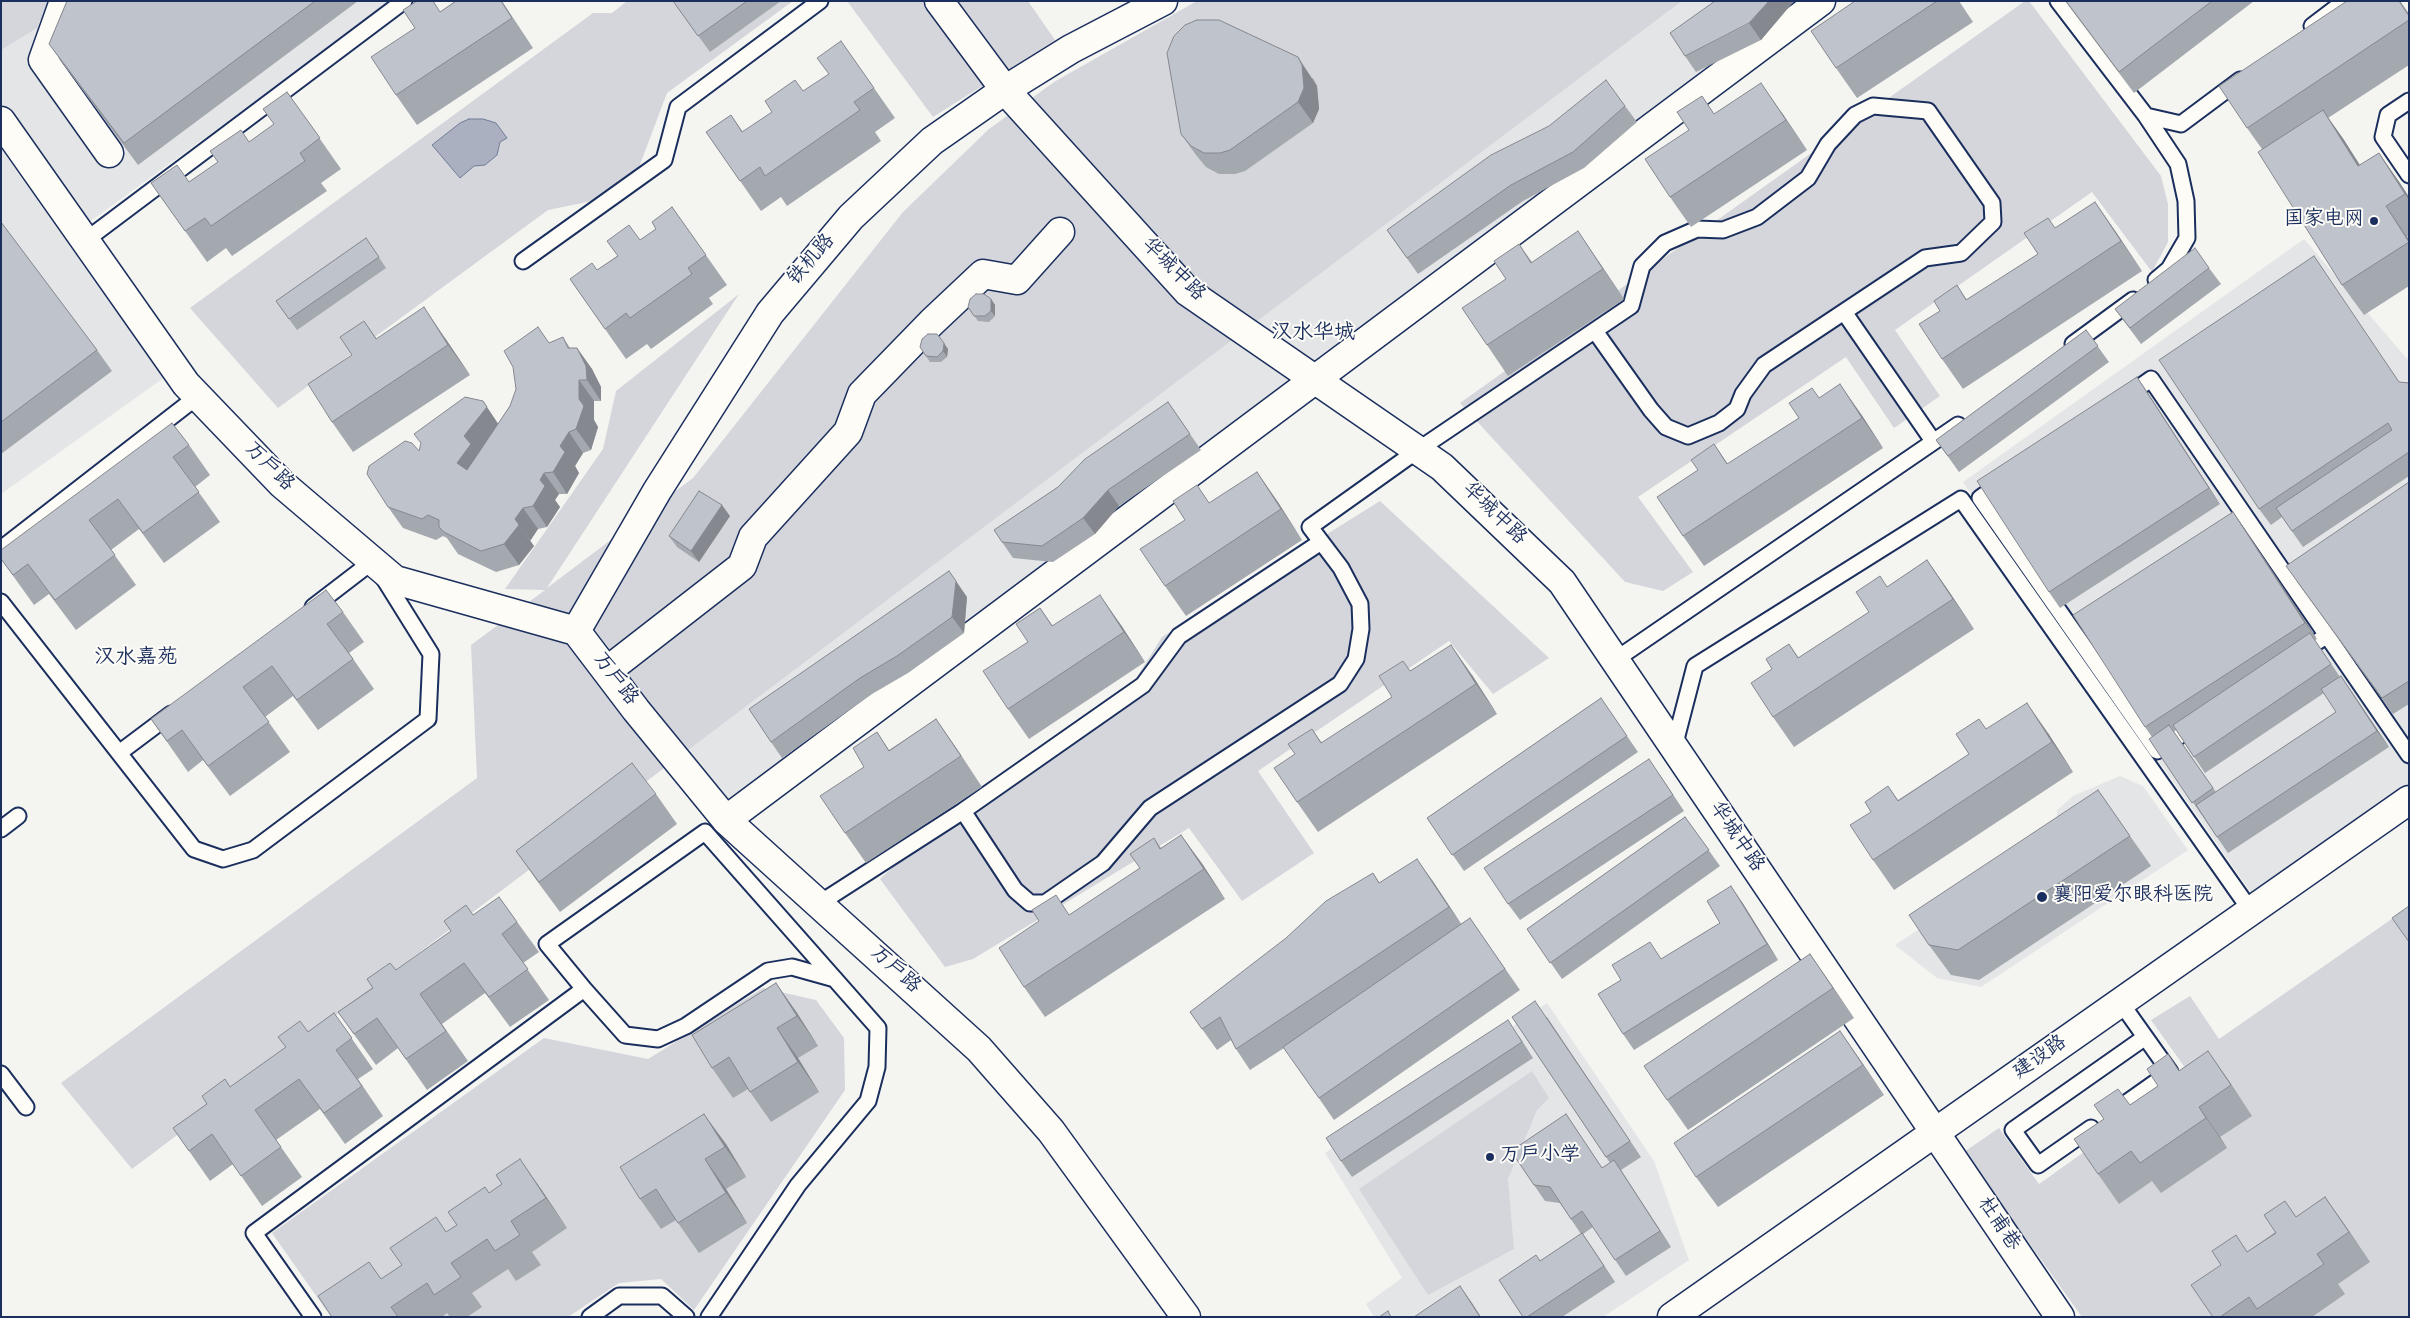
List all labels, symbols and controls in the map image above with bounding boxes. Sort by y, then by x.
place label: 国家电网 [2284,209,2364,233]
marker: 国家电网 [2368,215,2380,227]
street label: 铁机路 [784,230,842,292]
street label: 华城中路 [1135,234,1209,308]
district label: 汉水华城 [1271,322,1355,348]
street label: 万户路 [238,438,298,498]
street label: 华城中路 [1456,479,1530,551]
district label: 汉水嘉苑 [94,647,178,673]
street label: 万户路 [586,649,642,711]
street label: 华城中路 [1703,798,1767,878]
place label: 襄阳爱尔眼科医院 [2053,885,2213,909]
marker: 襄阳爱尔眼科医院 [2035,890,2049,904]
street label: 万户路 [864,942,924,1000]
street label: 建设路 [2010,1032,2072,1086]
place label: 万户小学 [1500,1145,1580,1169]
marker: 万户小学 [1484,1151,1496,1163]
street label: 杜甫巷 [1970,1193,2024,1257]

